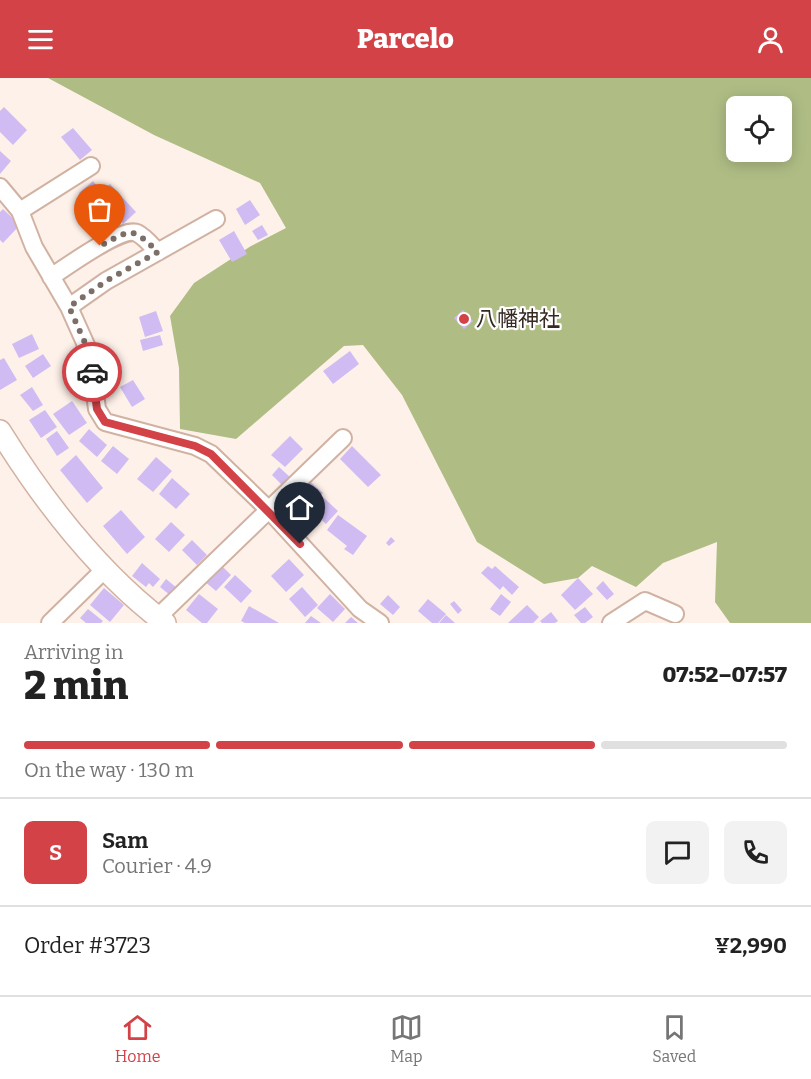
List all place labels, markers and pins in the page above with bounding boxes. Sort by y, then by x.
pin [74,184,125,246]
place label: 八幡神社 [476,306,560,332]
marker: 八幡神社 [457,312,471,326]
pin [274,482,325,544]

